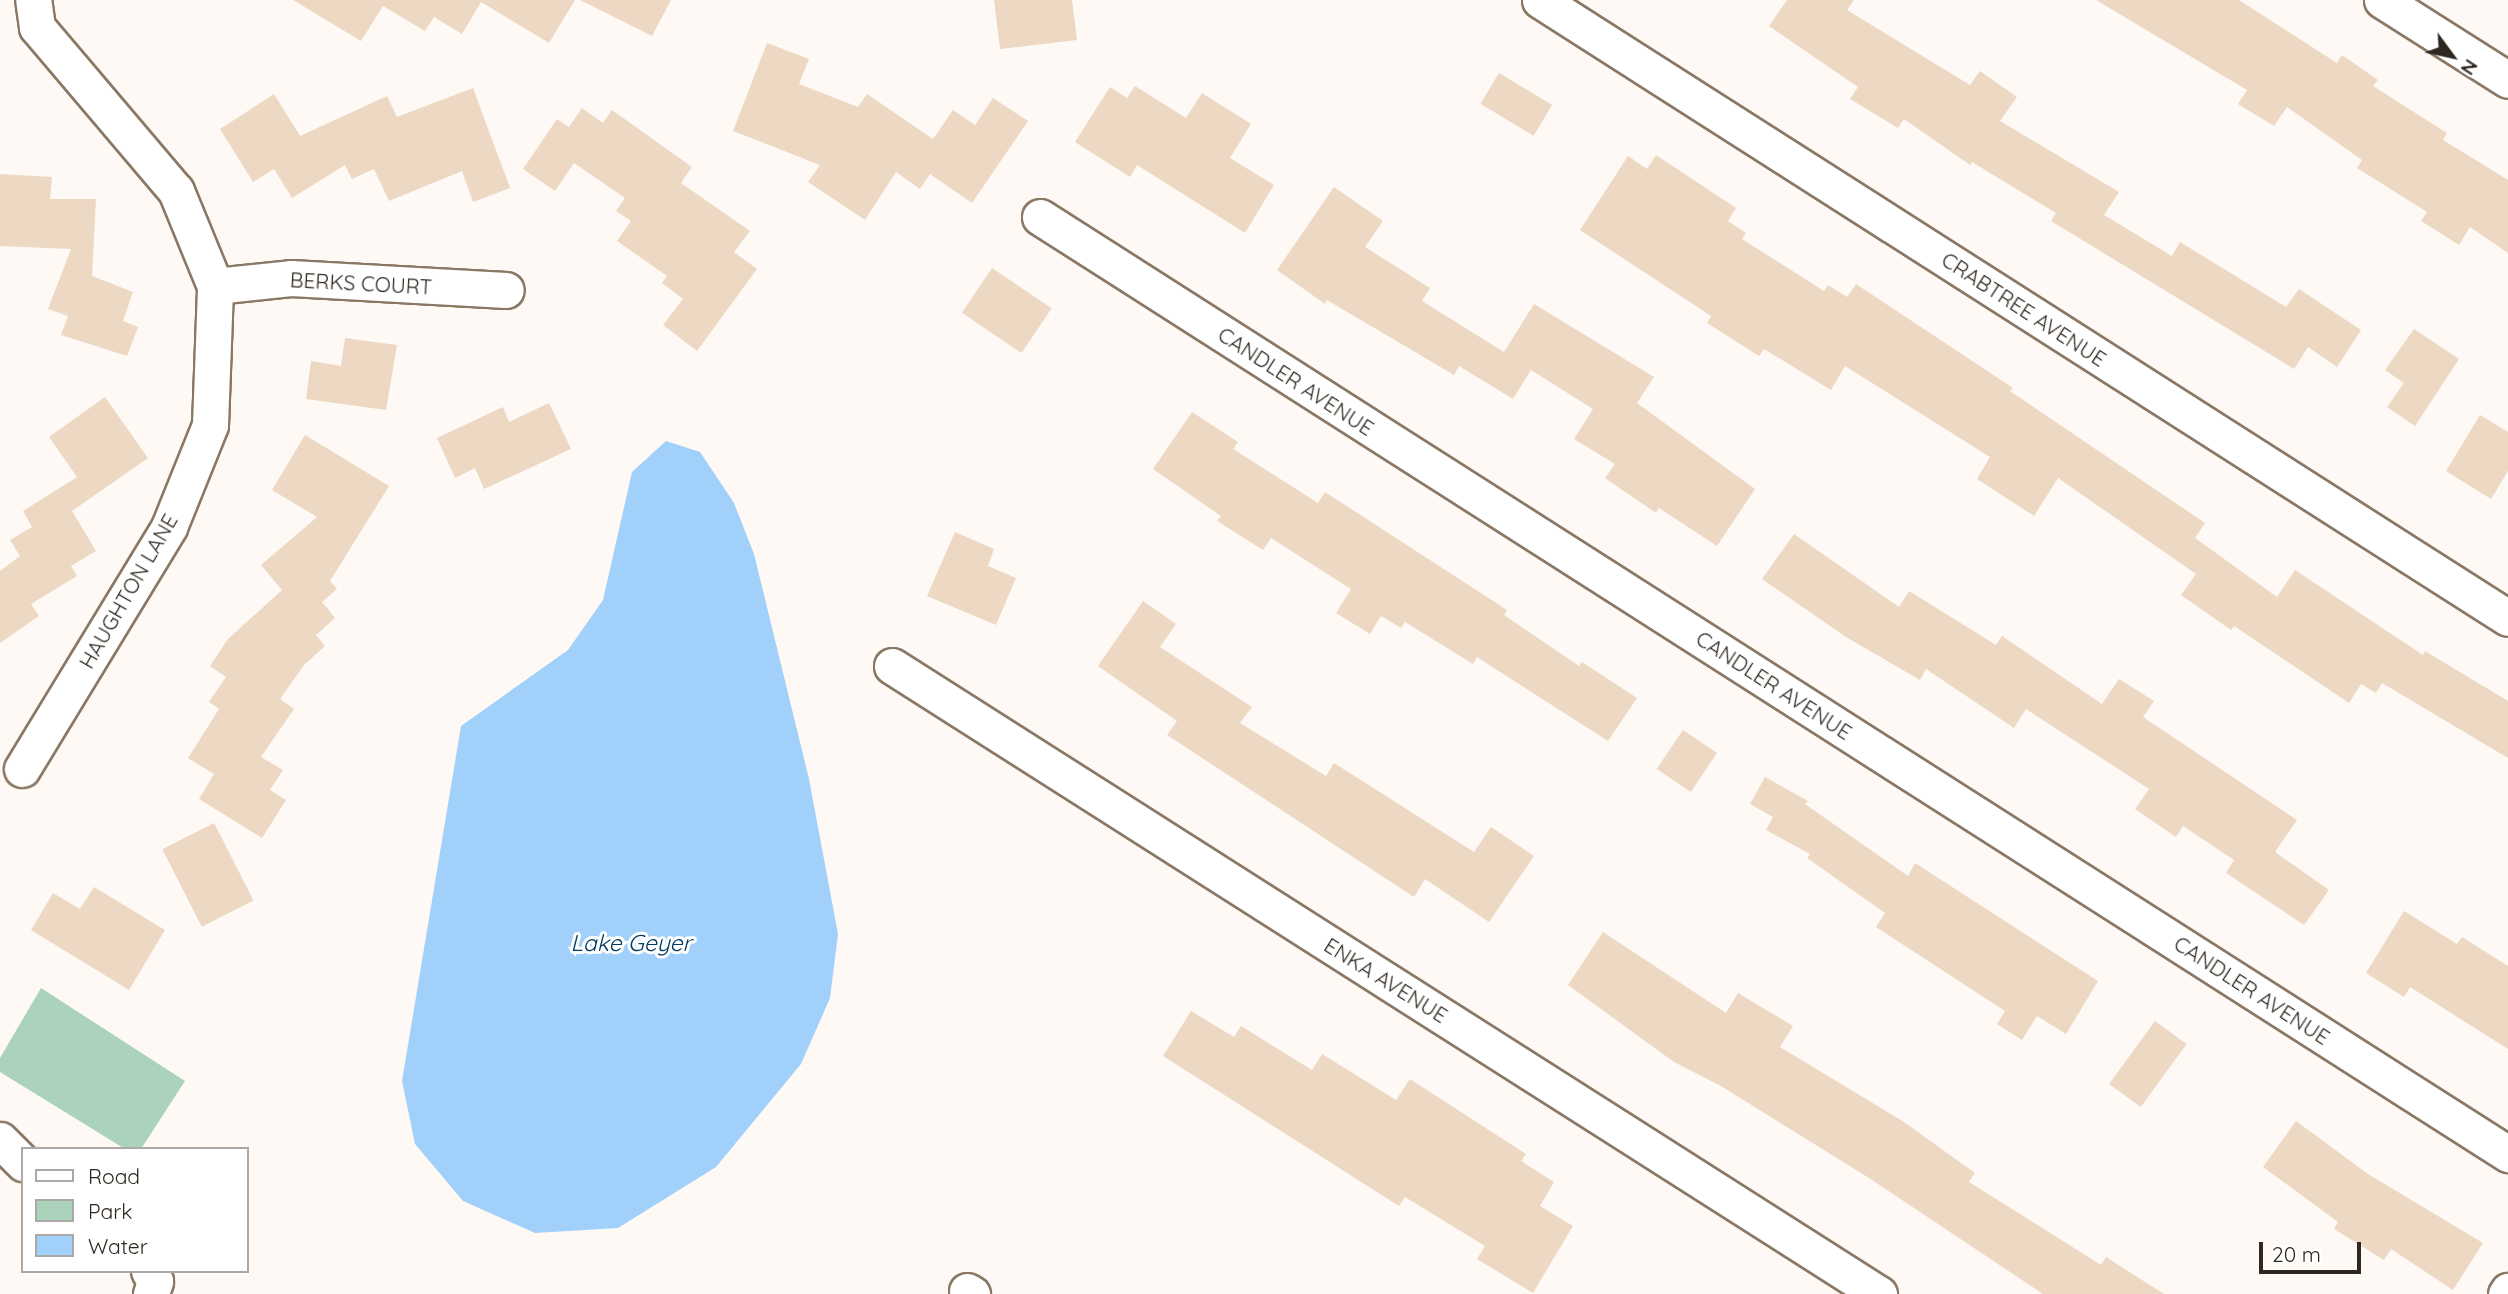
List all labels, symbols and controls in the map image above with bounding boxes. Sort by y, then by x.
north arrow [2417,21,2487,91]
text: N [2456,55,2483,80]
street label: CRABTREE AVENUE [1937,246,2111,372]
street label: BERKS COURT [289,267,433,299]
street label: CANDLER AVENUE [1214,321,1378,441]
street label: HAUGHTON LANE [73,509,183,673]
street label: CANDLER AVENUE [1692,625,1856,745]
water label: Lake Geyer [571,929,691,957]
street label: CANDLER AVENUE [2170,930,2334,1050]
street label: ENKA AVENUE [1320,932,1452,1028]
legend [21,1147,248,1273]
text: Road [88,1163,140,1189]
text: Park [88,1198,132,1224]
scale bar [2263,1228,2364,1272]
text: Water [88,1233,148,1259]
text: 20 m [2272,1241,2321,1267]

